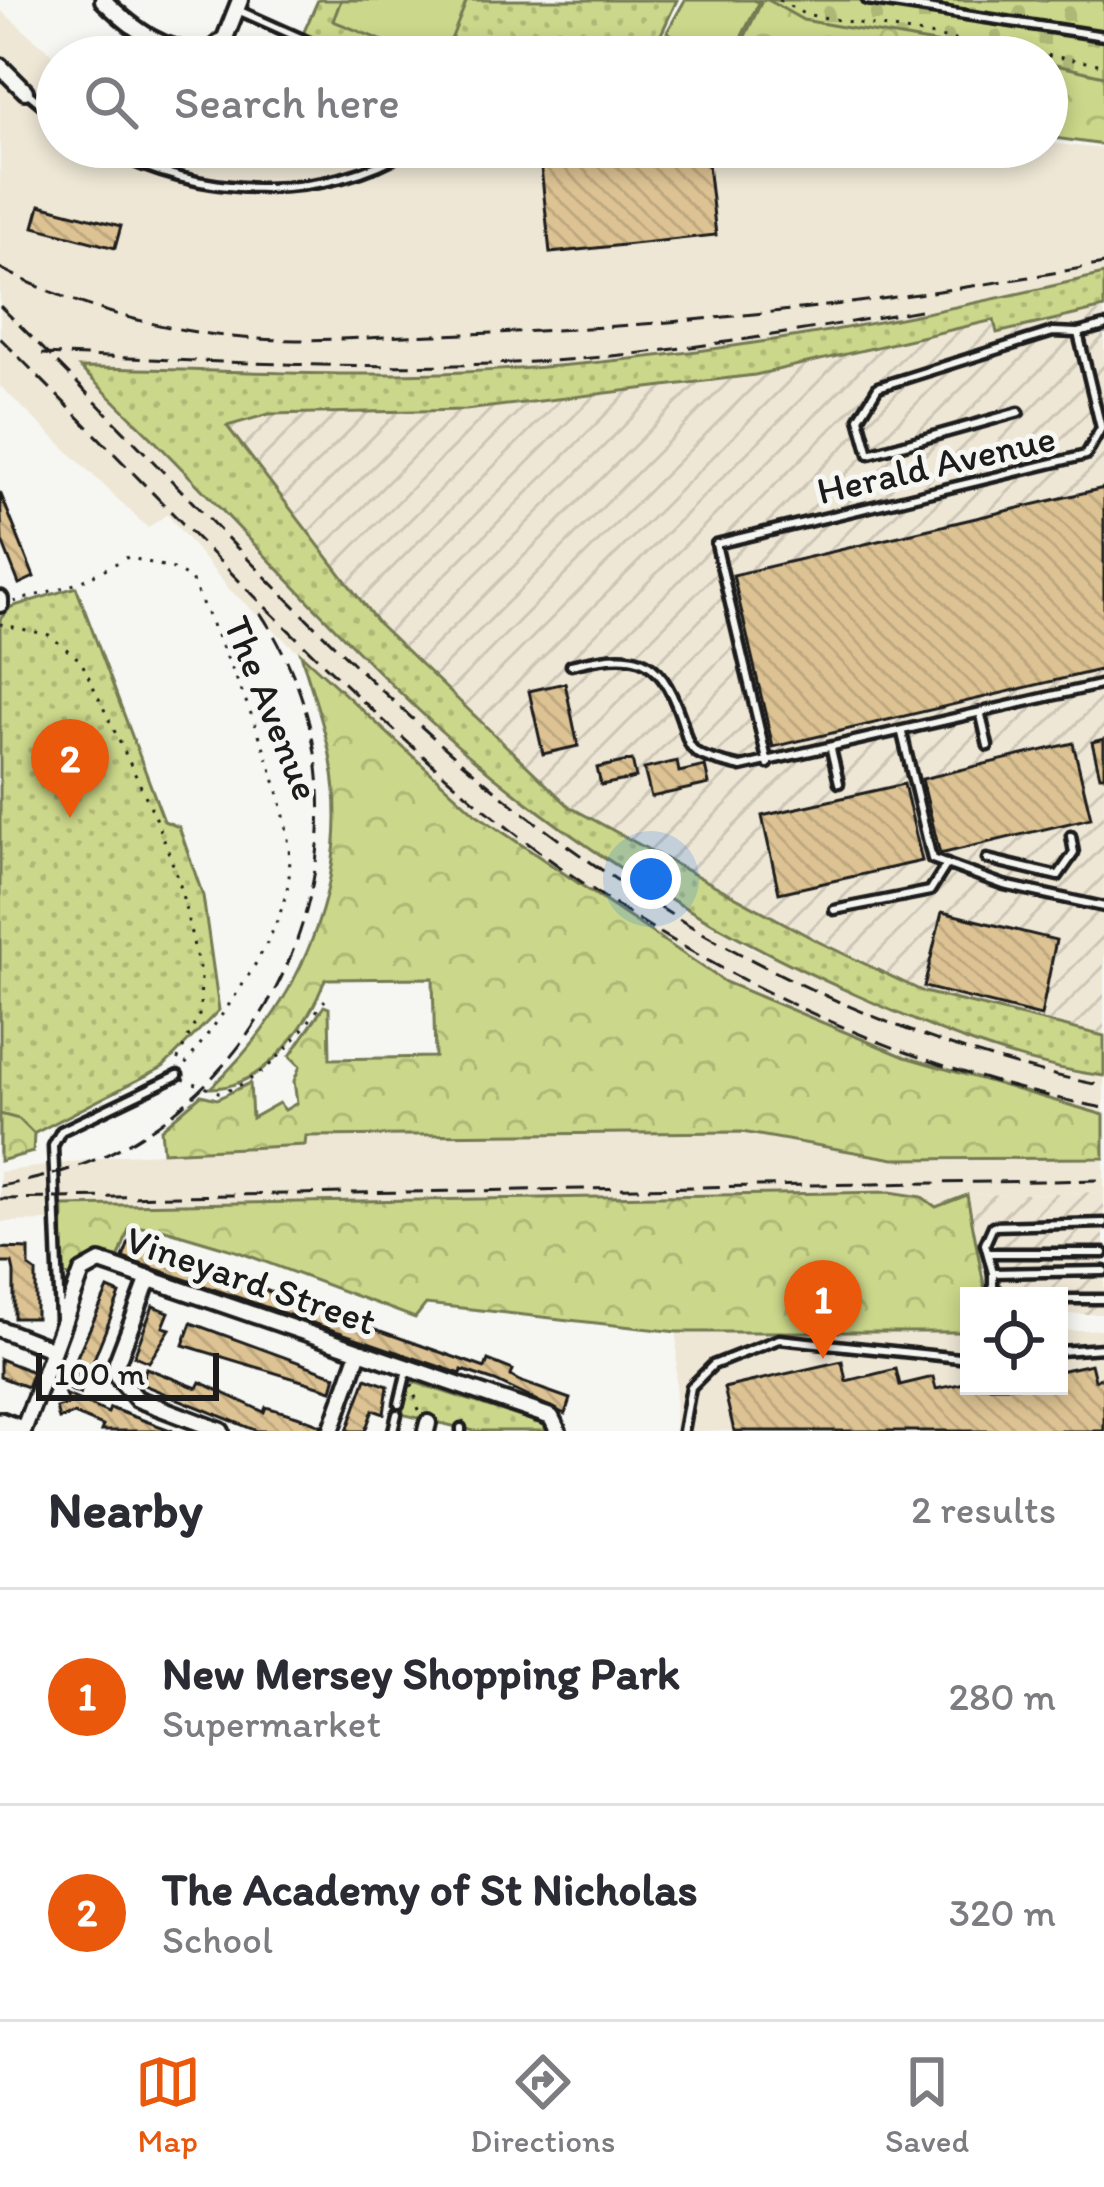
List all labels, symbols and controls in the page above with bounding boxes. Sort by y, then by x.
search box [36,36,1068,168]
icon: search [78,69,144,135]
text: Search here [174,75,400,129]
street label: Herald Avenue [812,414,1060,514]
street label: The Avenue [214,609,330,807]
pin: 2 [31,719,109,818]
your location [621,849,681,909]
street label: Vineyard Street [120,1215,382,1345]
pin: 1 [784,1260,862,1359]
map controls [960,1287,1068,1395]
button: locate [960,1287,1068,1395]
scale bar [36,1347,219,1400]
text: 100 m [54,1354,145,1393]
text: Nearby [48,1479,203,1540]
text: 2 results [911,1486,1056,1533]
text: New Mersey Shopping Park [162,1646,680,1700]
text: 1 [78,1673,96,1720]
text: 280 m [949,1673,1056,1720]
text: Supermarket [162,1700,381,1747]
text: The Academy of St Nicholas [162,1862,698,1916]
text: 2 [77,1889,97,1936]
text: 320 m [949,1889,1056,1936]
text: School [162,1916,273,1963]
tab: Map [135,2049,201,2160]
tab: Directions [470,2049,615,2160]
tab: Saved [885,2049,969,2160]

